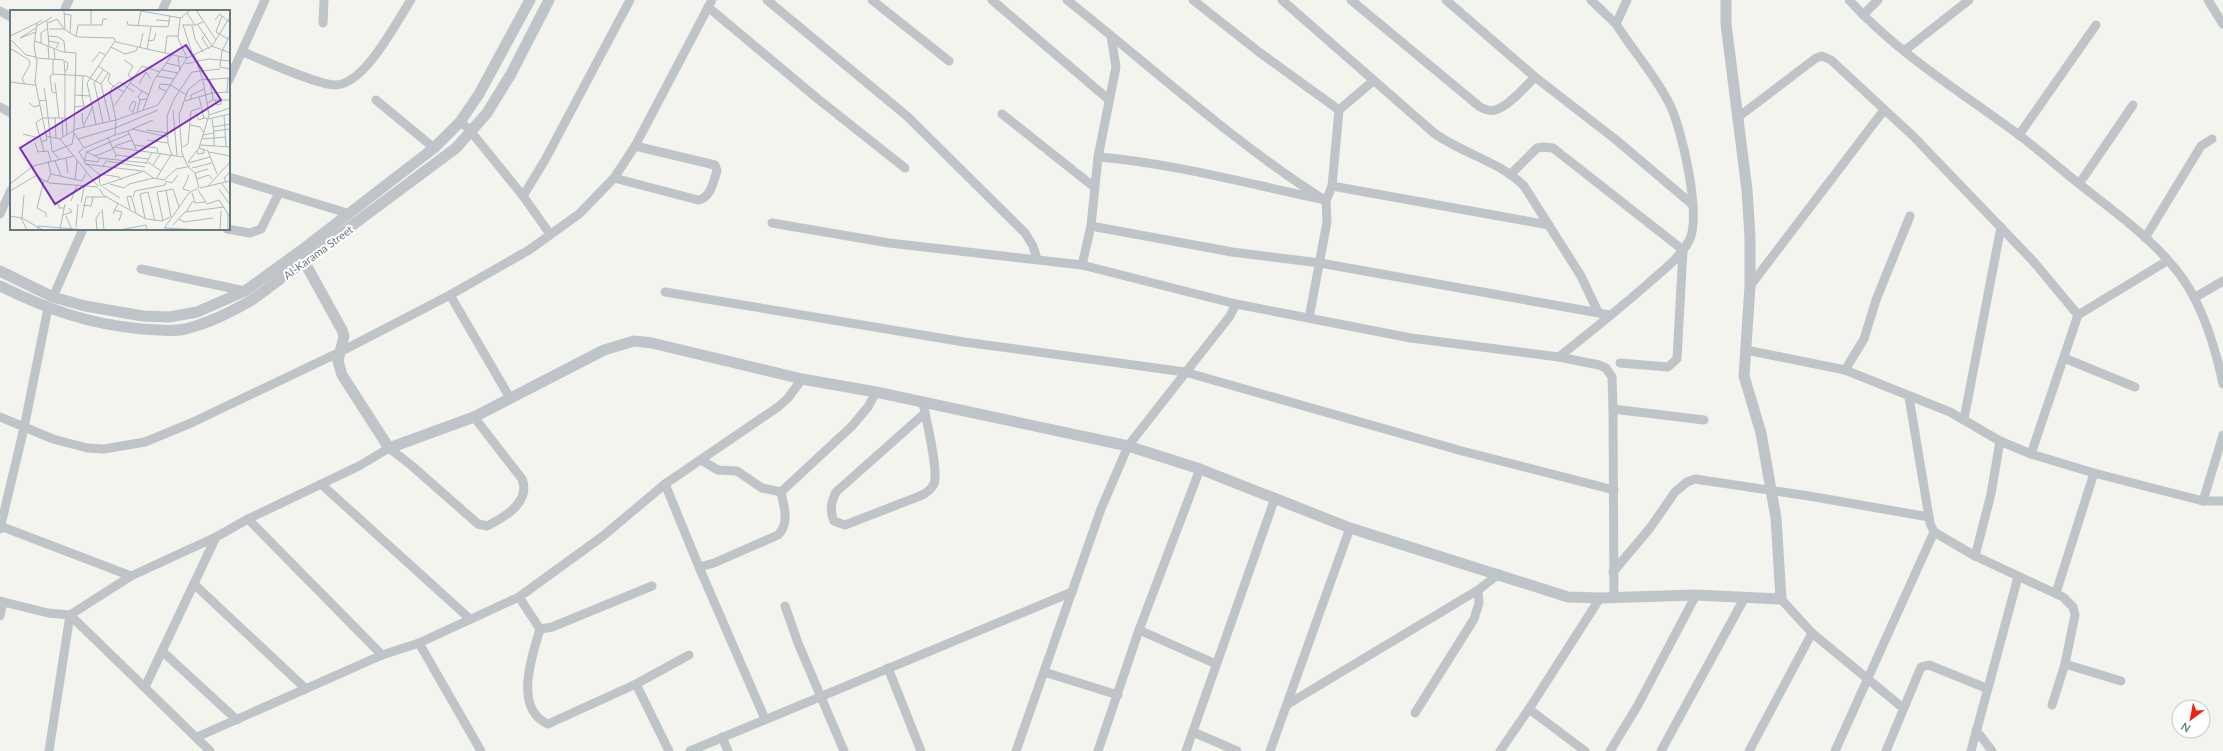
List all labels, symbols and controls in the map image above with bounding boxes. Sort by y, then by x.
inset map [10,10,230,230]
street label: Al-Karama Street [281,222,355,282]
north arrow [2171,699,2211,739]
text: N [2178,720,2192,736]

